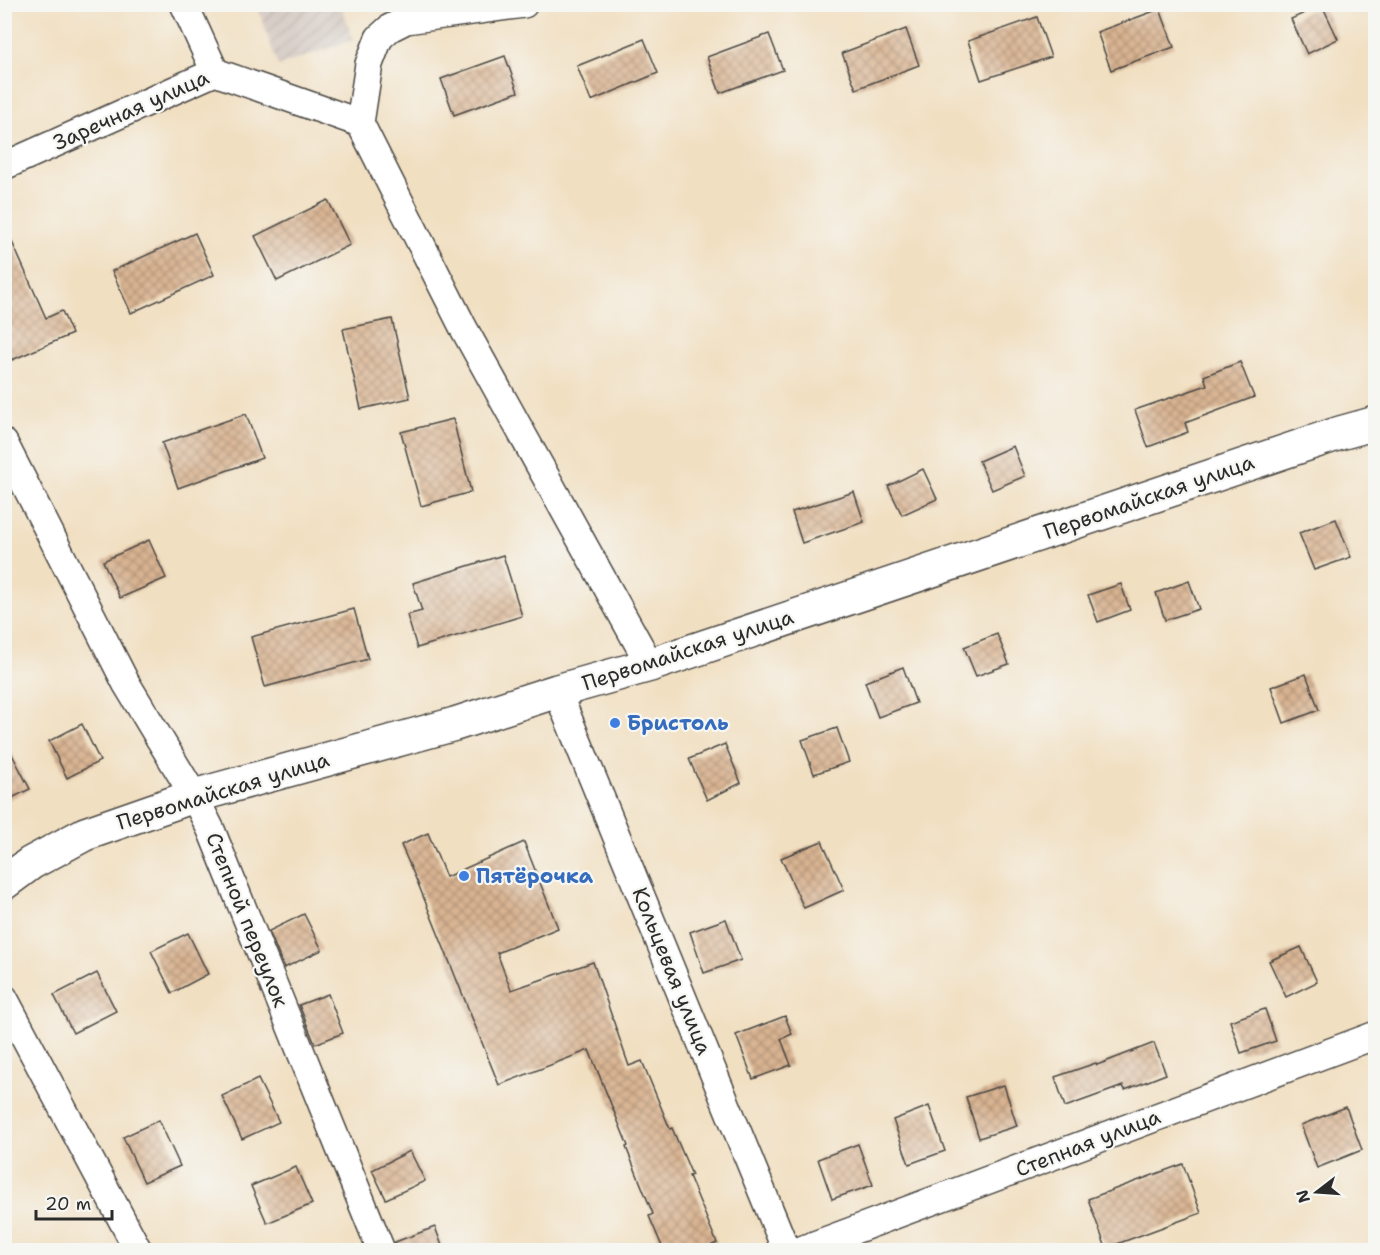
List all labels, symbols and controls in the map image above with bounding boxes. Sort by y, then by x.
street label: Заречная улица [49,63,213,157]
street label: Первомайская улица [1040,448,1258,546]
street label: Первомайская улица [579,603,797,697]
place label: Бристоль [627,709,729,737]
marker: Бристоль [608,716,622,730]
street label: Первомайская улица [114,745,332,837]
street label: Степной переулок [199,828,295,1012]
place label: Пятёрочка [476,862,594,890]
marker: Пятёрочка [457,869,471,883]
street label: Кольцевая улица [626,883,718,1059]
street label: Степная улица [1012,1102,1164,1184]
north arrow [1287,1162,1347,1222]
scale bar [36,1183,112,1221]
text: N [1291,1187,1315,1205]
text: 20 m [45,1192,91,1216]

